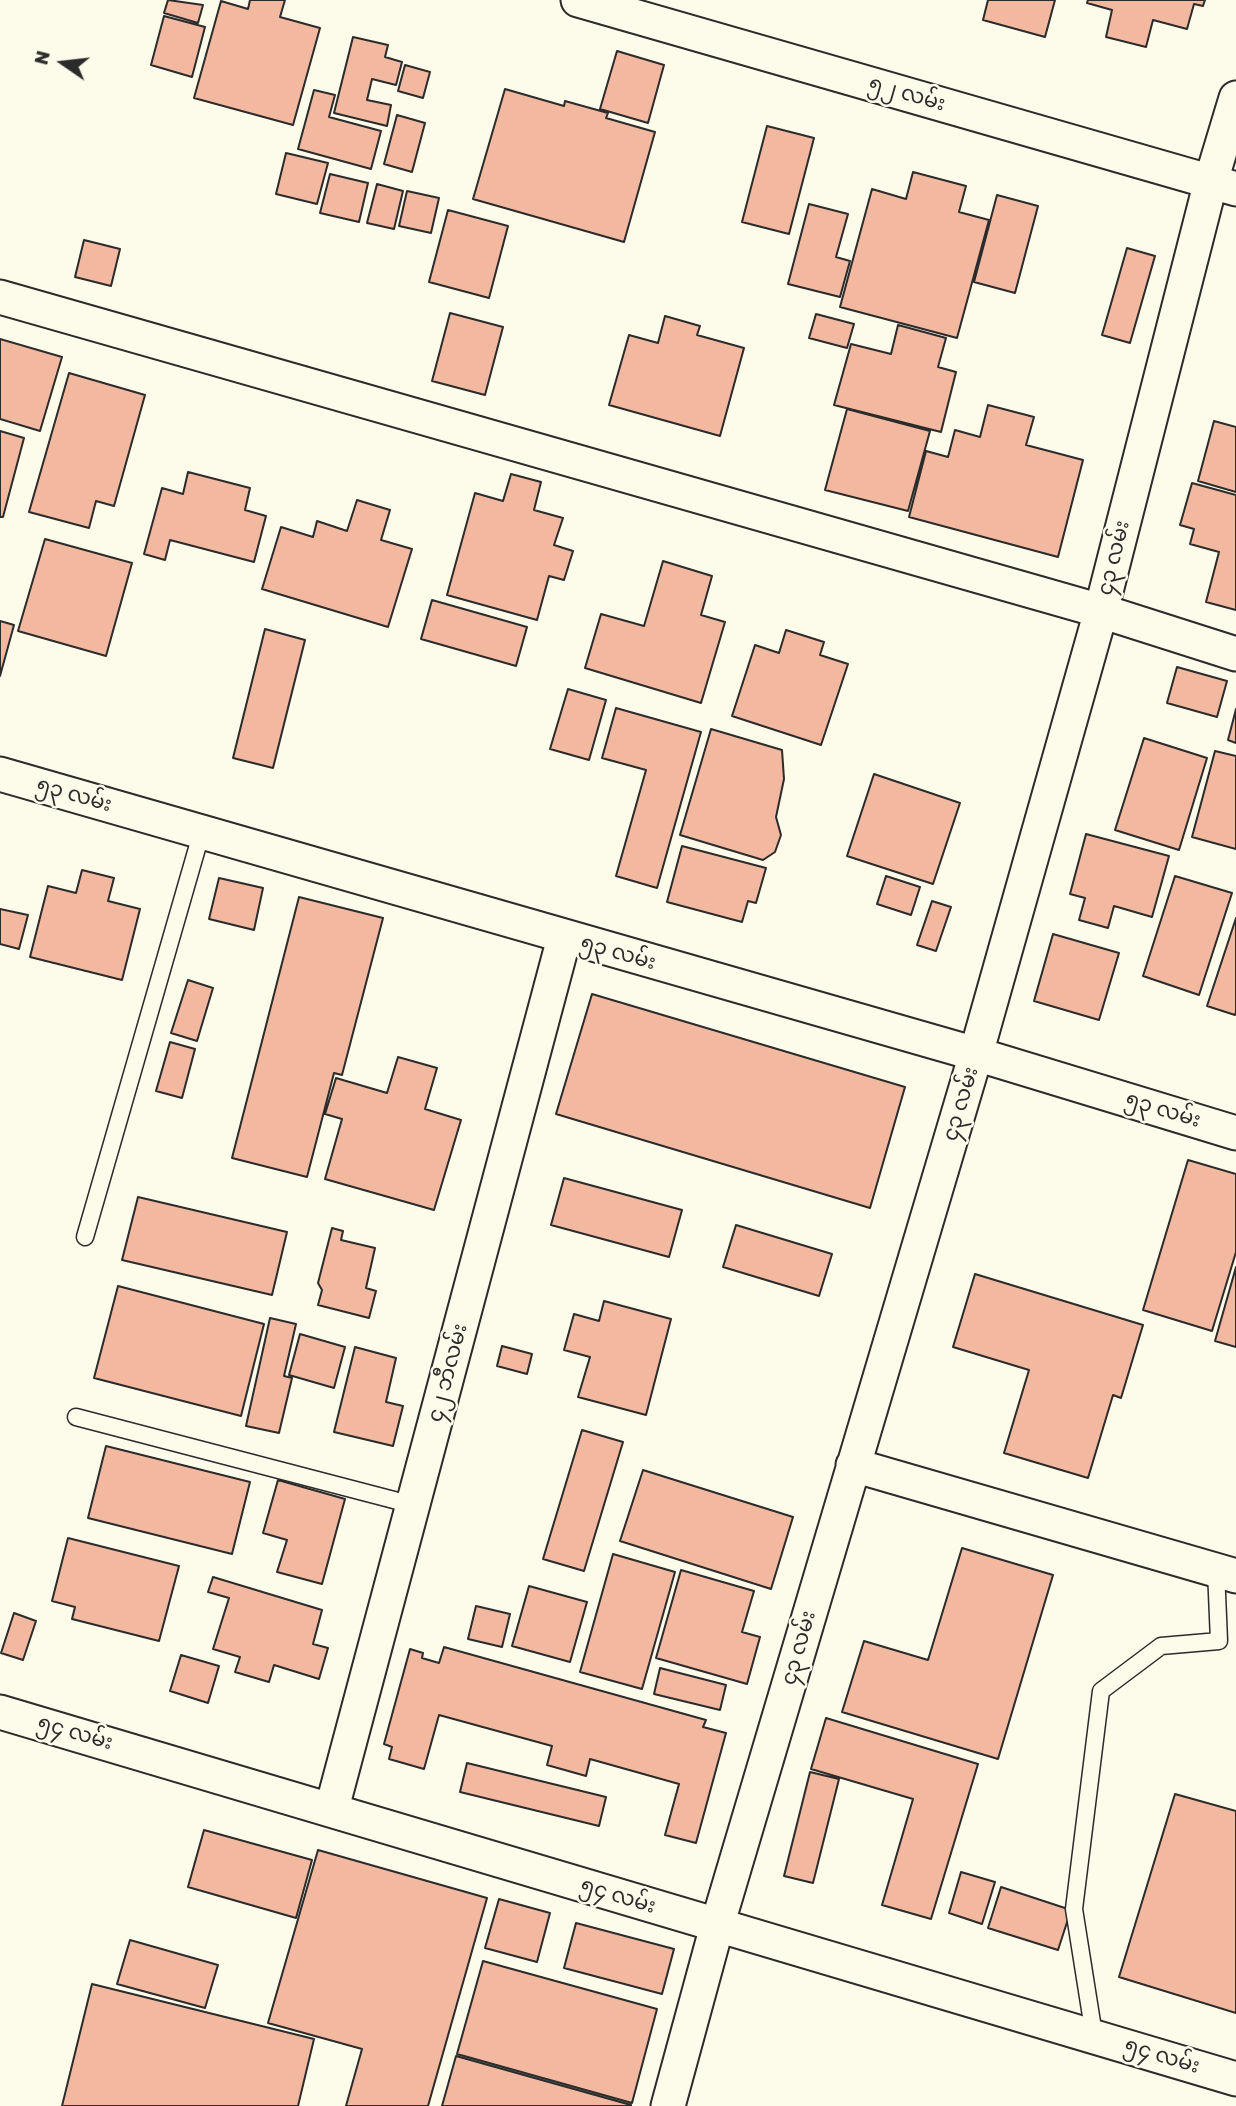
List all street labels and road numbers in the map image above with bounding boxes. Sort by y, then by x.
street label: ၅၂ လမ်း [866,71,948,117]
street label: ၄၃ လမ်း [1093,518,1135,598]
street label: ၅၃ လမ်း [33,772,115,818]
street label: ၅၃ လမ်း [577,930,659,976]
street label: ၄၃ လမ်း [938,1064,984,1144]
street label: ၅၃ လမ်း [1122,1087,1204,1133]
street label: ၄၂ ဘီလမ်း [423,1321,473,1425]
street label: ၄၃ လမ်း [776,1608,822,1688]
street label: ၅၄ လမ်း [34,1710,116,1756]
street label: ၅၄ လမ်း [577,1873,659,1919]
street label: ၅၄ လမ်း [1121,2033,1203,2079]

